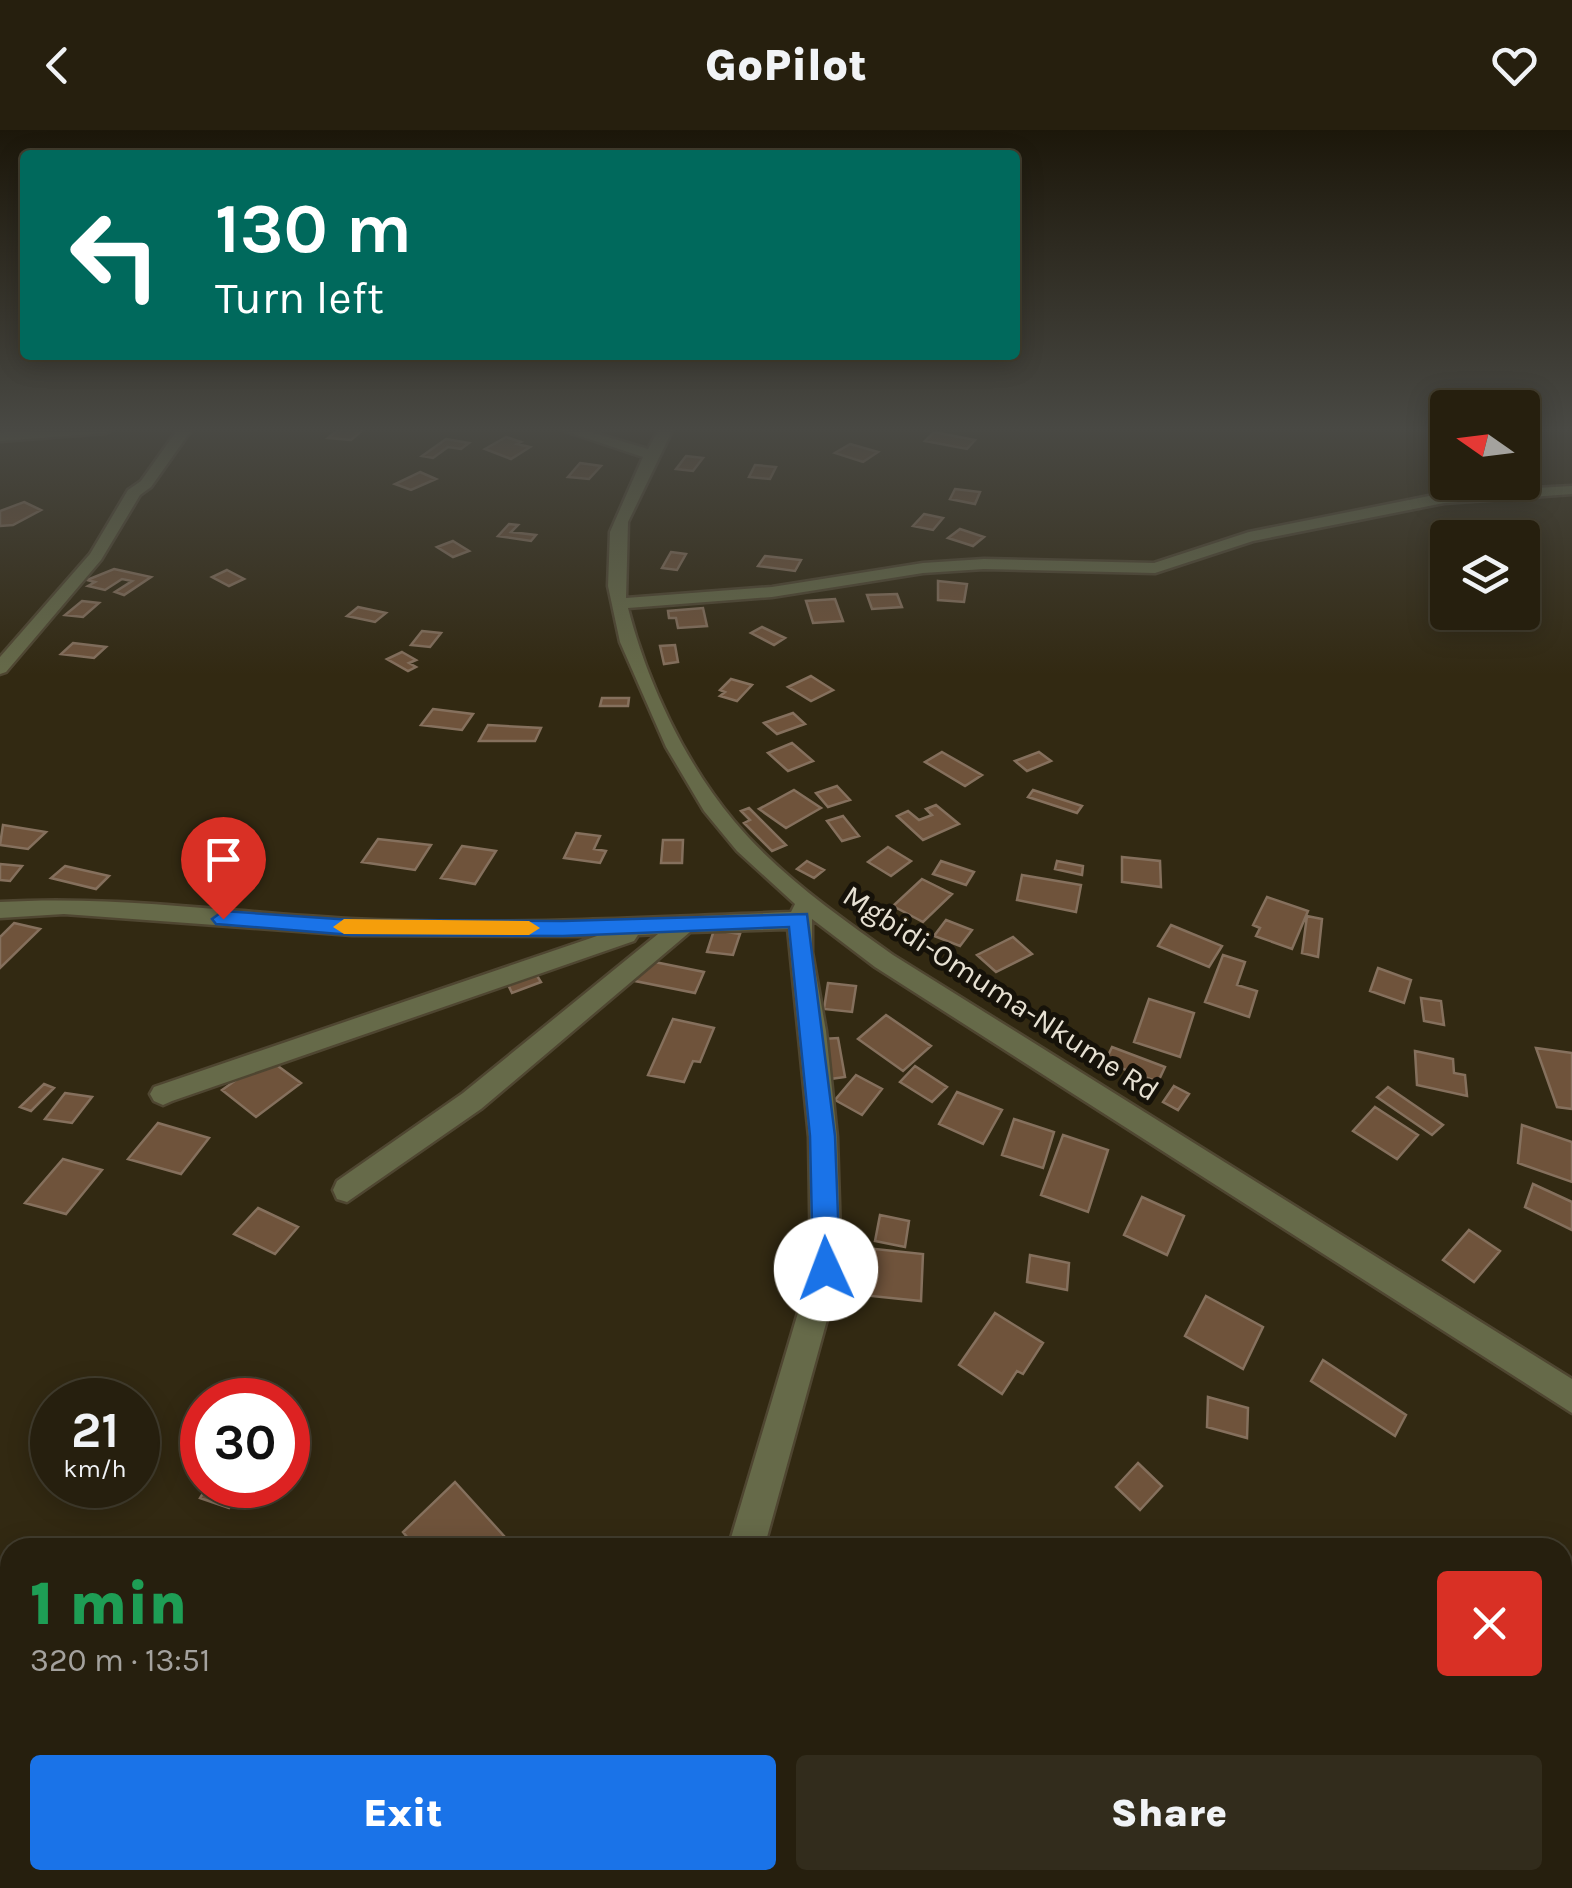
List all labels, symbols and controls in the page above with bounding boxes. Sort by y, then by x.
icon: back [30,38,85,93]
icon: heart [1487,38,1542,93]
text: GoPilot [705,39,867,91]
text: 130 m [215,188,412,270]
icon: left [50,190,180,320]
text: Turn left [215,272,384,324]
north arrow [1430,390,1540,500]
map controls [1430,390,1540,630]
button: layers [1430,520,1540,630]
pin [181,817,266,920]
icon: arrive [196,832,251,887]
street label: Mgbidi-Omuma-Nkume Rd [836,877,1166,1109]
position arrow [774,1217,878,1321]
speed limit sign: 30 [180,1378,310,1508]
text: 21 [71,1401,119,1460]
text: km/h [63,1454,127,1483]
text: 1 min [30,1569,187,1639]
button: close [1437,1571,1542,1676]
text: 320 m · 13:51 [30,1642,210,1679]
button: Exit [30,1755,776,1870]
button: Share [796,1755,1542,1870]

